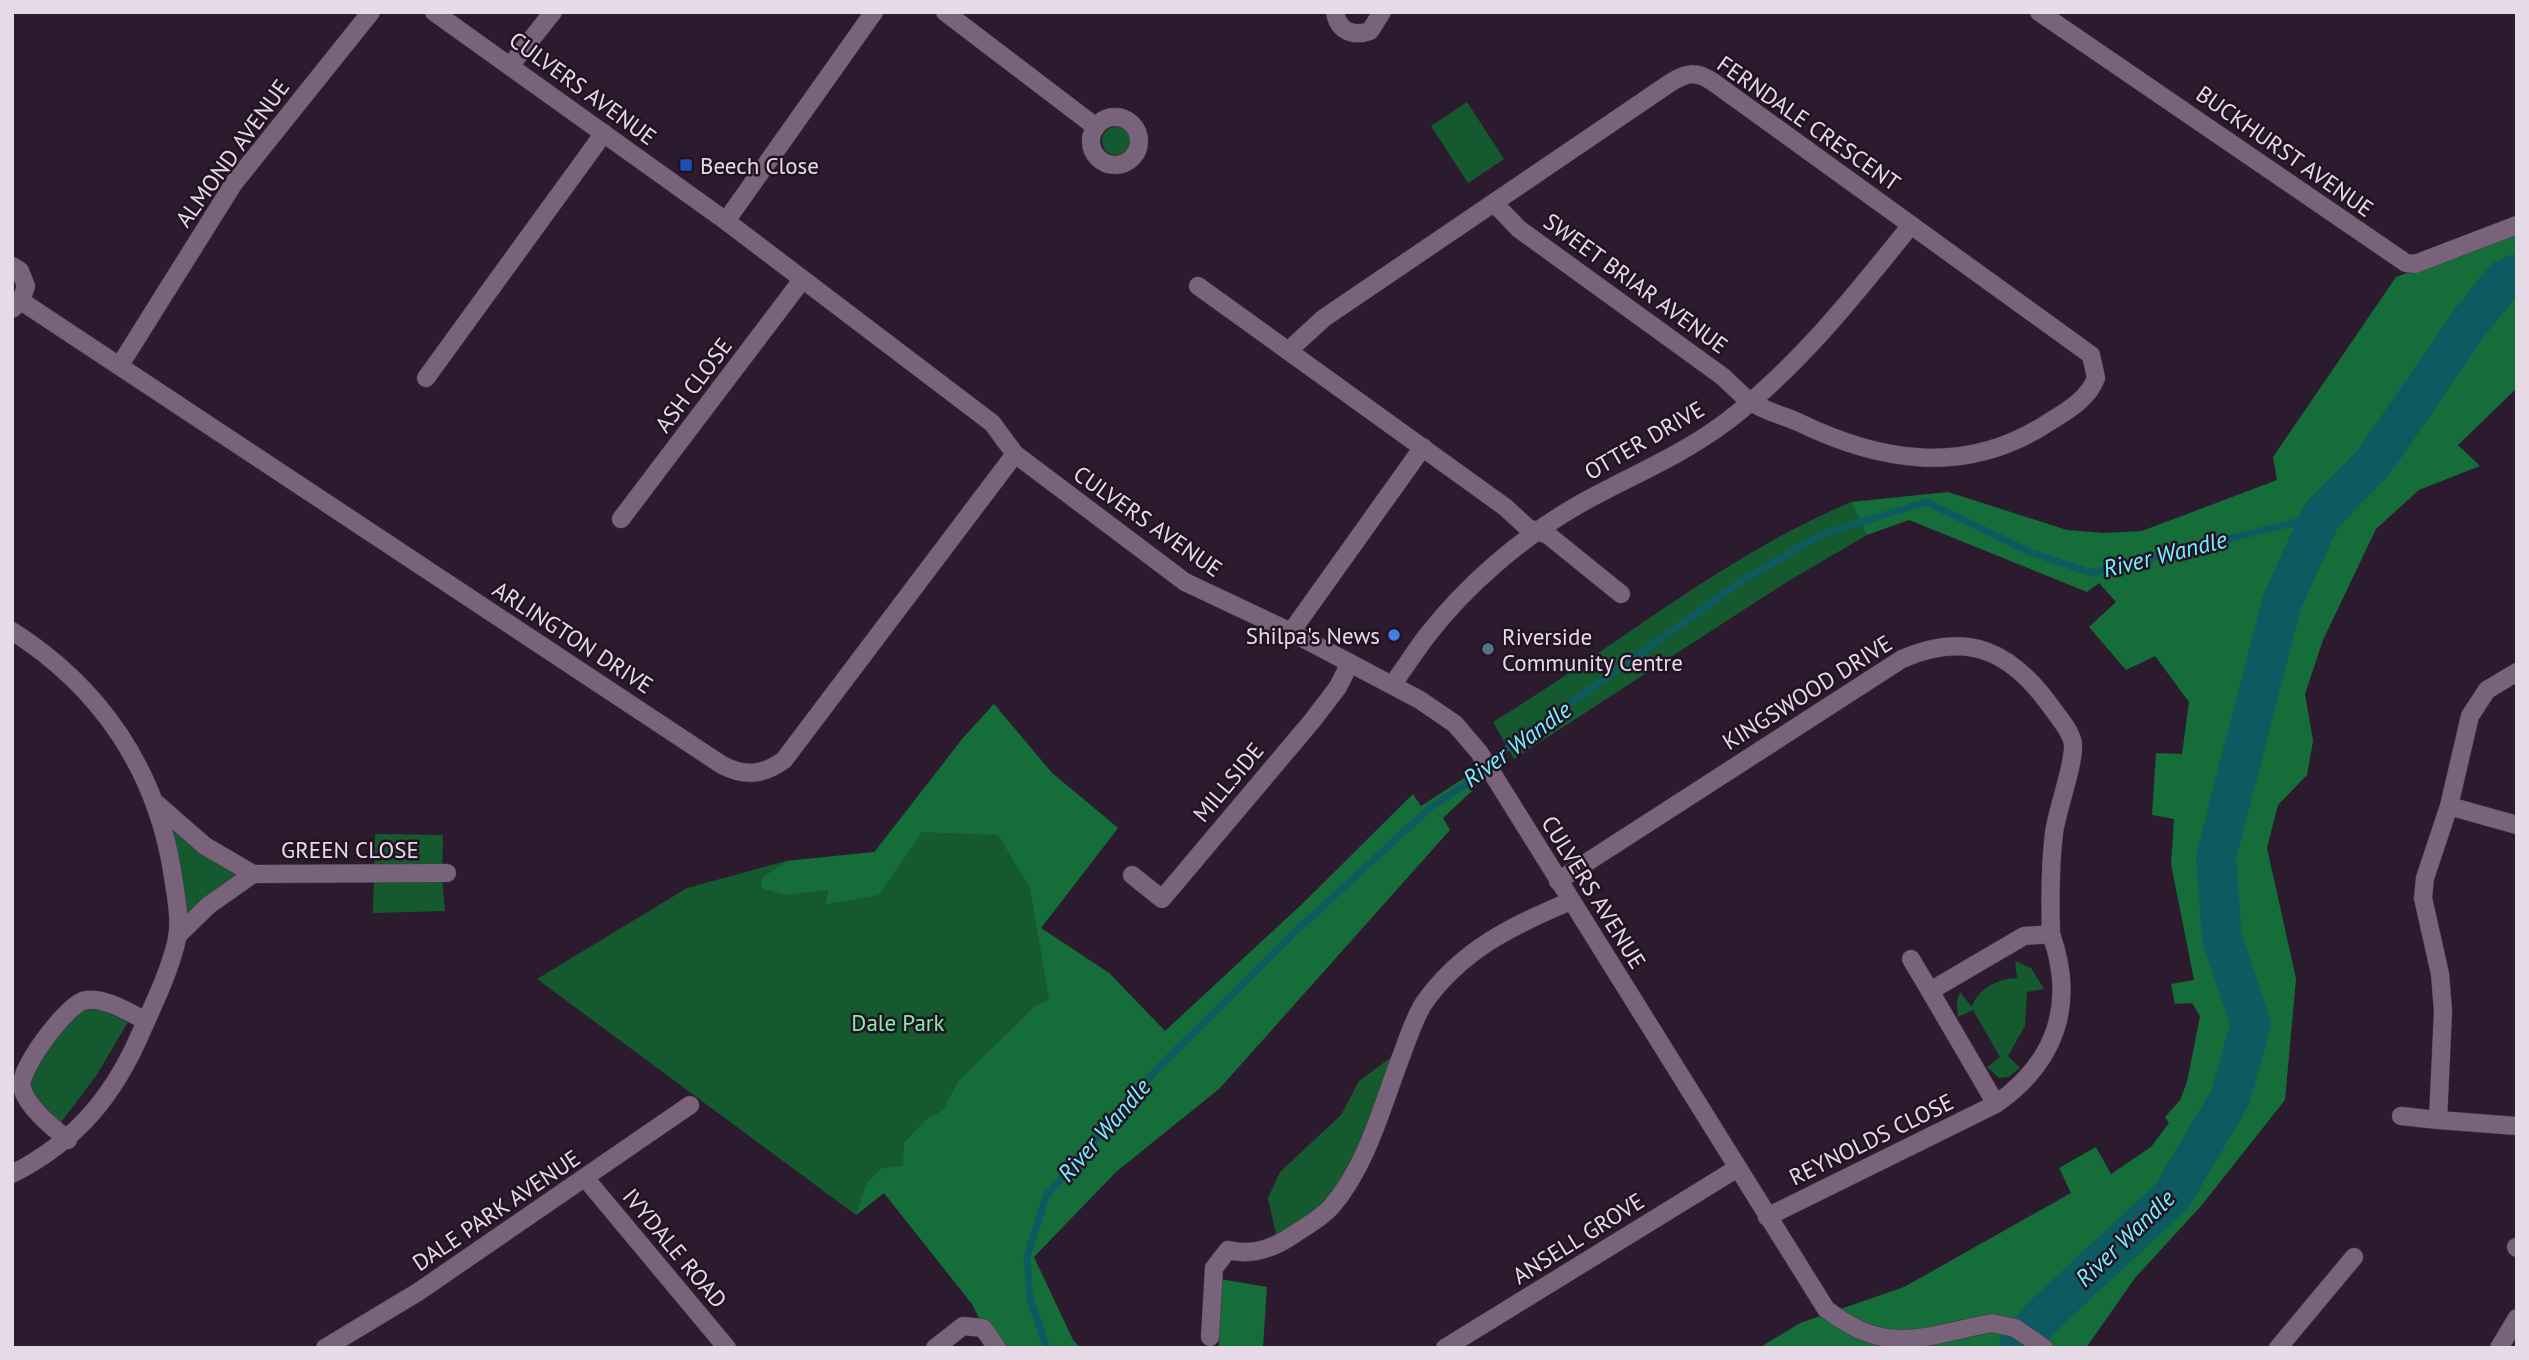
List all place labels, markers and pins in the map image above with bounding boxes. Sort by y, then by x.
place label: Beech Close [700,151,819,180]
marker: Beech Close [678,157,694,173]
place label: Shilpa's News [1246,621,1380,650]
place label: Riverside Community Centre [1502,622,1683,677]
marker: Shilpa's News [1386,627,1402,643]
marker: Riverside Community Centre [1480,641,1496,657]

